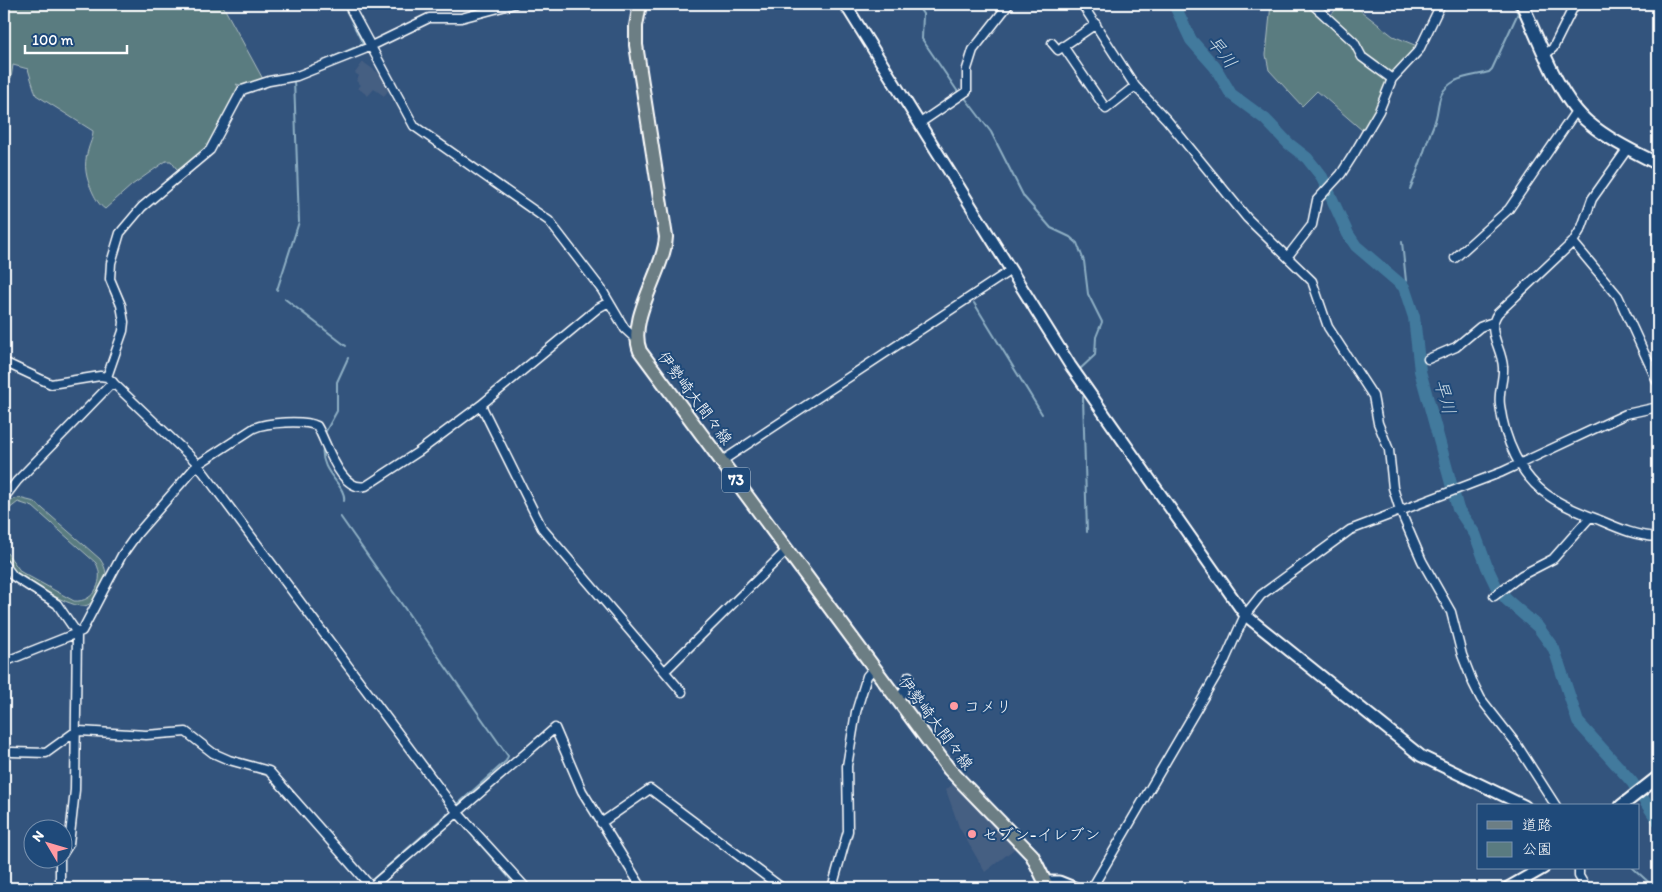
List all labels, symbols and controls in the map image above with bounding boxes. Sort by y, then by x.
scale bar [25,22,128,54]
text: 100 m [32,31,74,49]
water label: 早川 [1202,31,1242,73]
street label: 伊勢崎大間々線 [654,348,736,448]
water label: 早川 [1430,377,1460,417]
road number: 73 [722,468,750,492]
street label: 伊勢崎大間々線 [895,673,977,773]
place label: コメリ [964,697,1012,716]
marker: コメリ [948,700,960,712]
legend [1477,804,1640,870]
text: 道路 [1522,816,1552,834]
north arrow [22,820,72,870]
place label: セブン-イレブン [982,825,1100,844]
text: N [29,827,48,845]
marker: セブン-イレブン [966,828,978,840]
text: 公園 [1522,840,1552,858]

